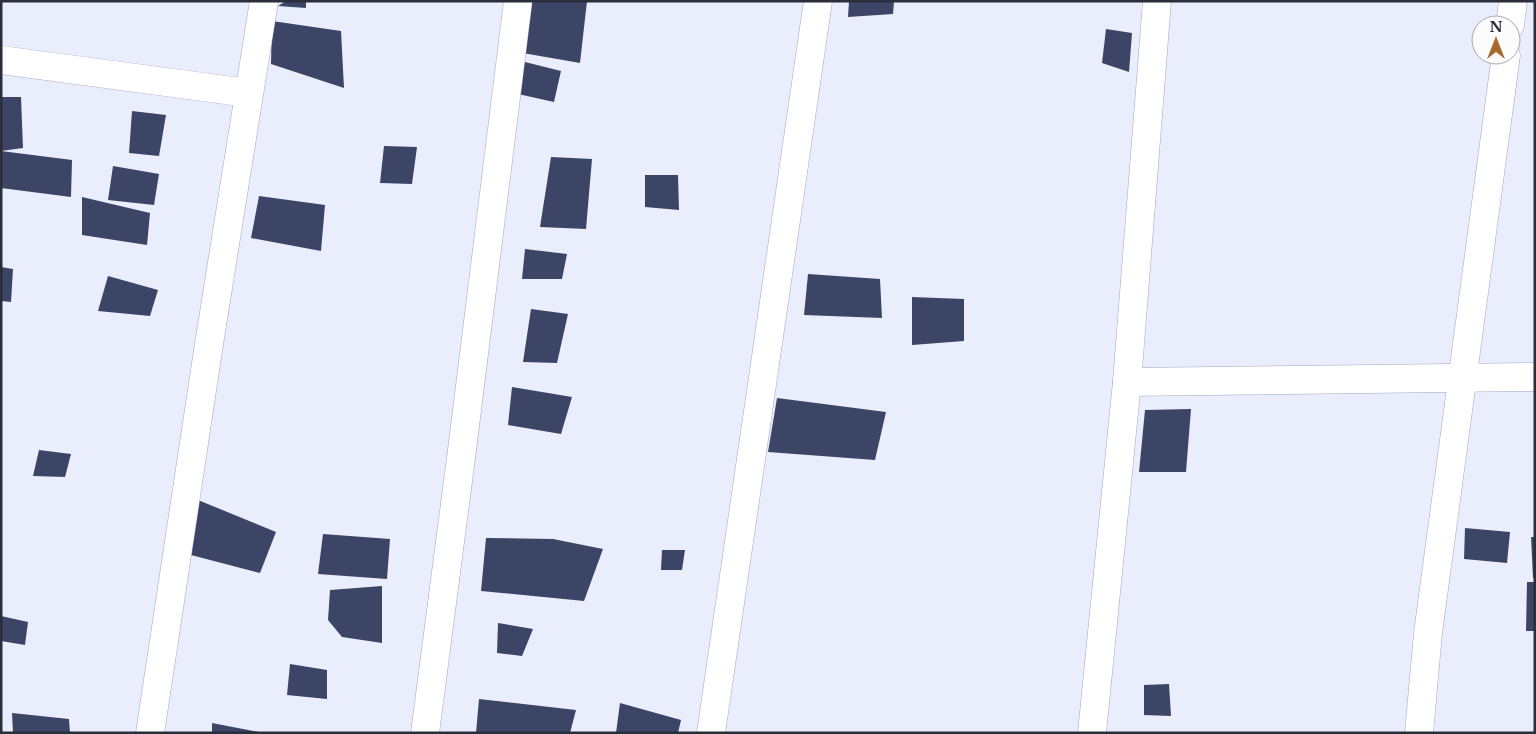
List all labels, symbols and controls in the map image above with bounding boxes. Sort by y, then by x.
north arrow [1471,15,1521,65]
text: N [1489,18,1503,36]

